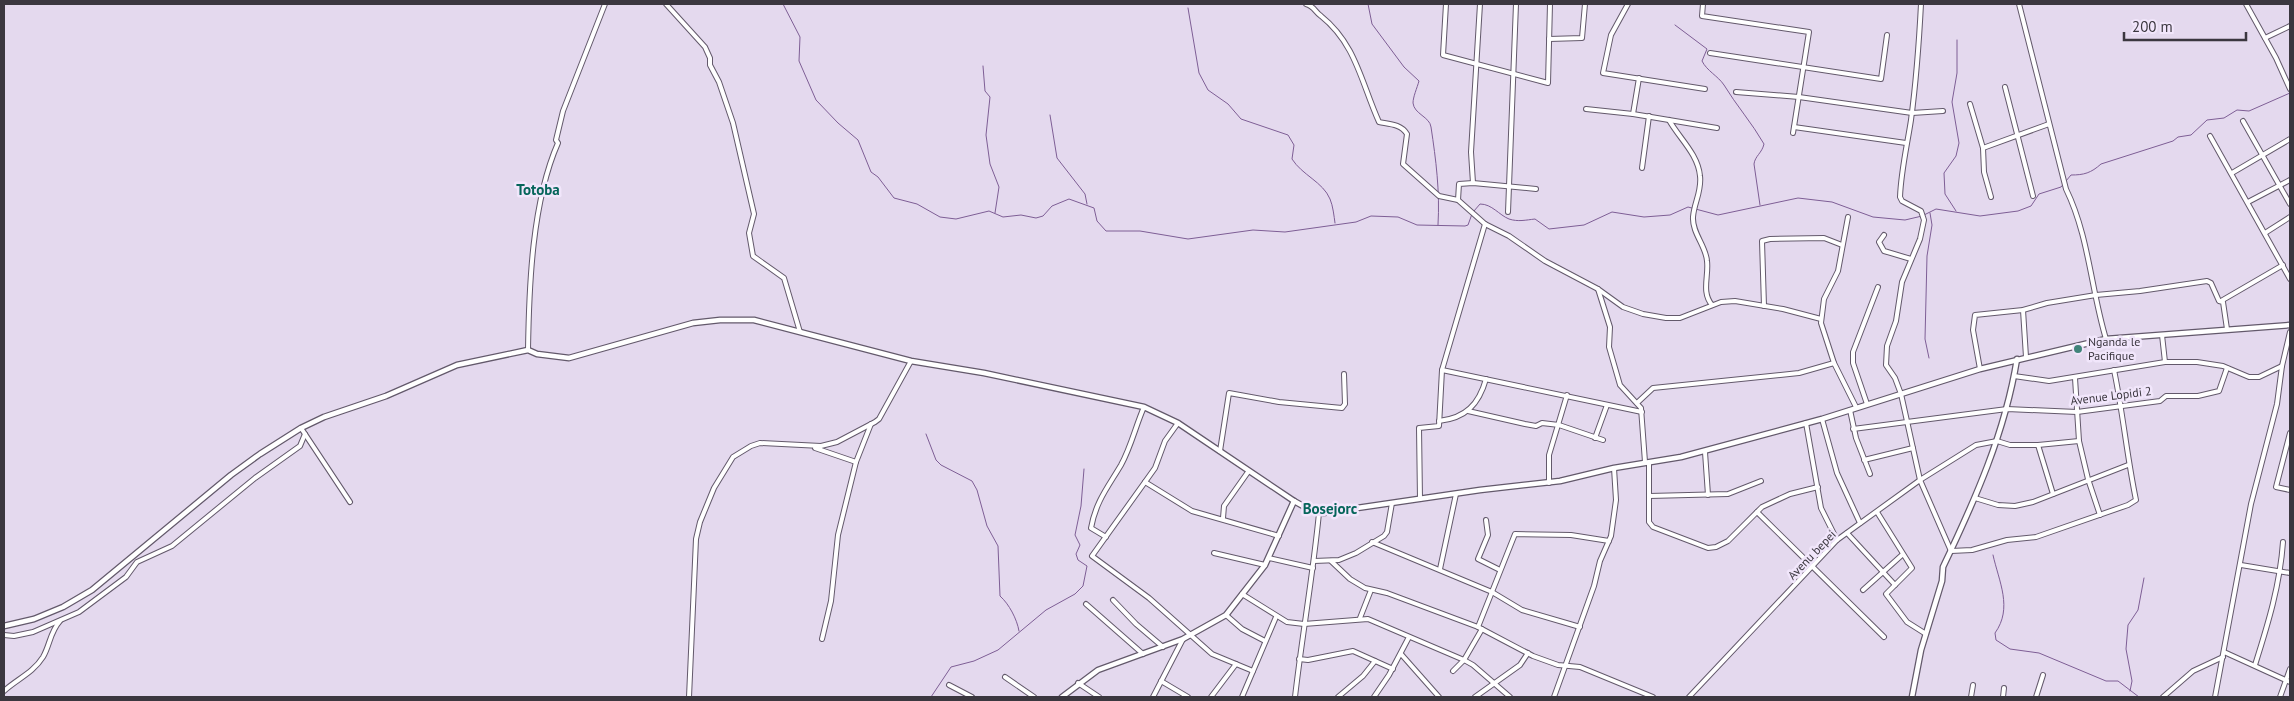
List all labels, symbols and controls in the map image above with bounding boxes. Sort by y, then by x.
scale bar [2124,10,2246,42]
text: 200 m [2132,17,2173,36]
district label: Totoba [516,180,560,199]
place label: Nganda le Pacifique [2088,334,2140,363]
marker: Nganda le Pacifique [2072,343,2084,355]
street label: Avenue Lopidi 2 [2069,383,2152,408]
district label: Bosejorc [1303,499,1358,518]
street label: Avenu bepei [1784,527,1839,583]

